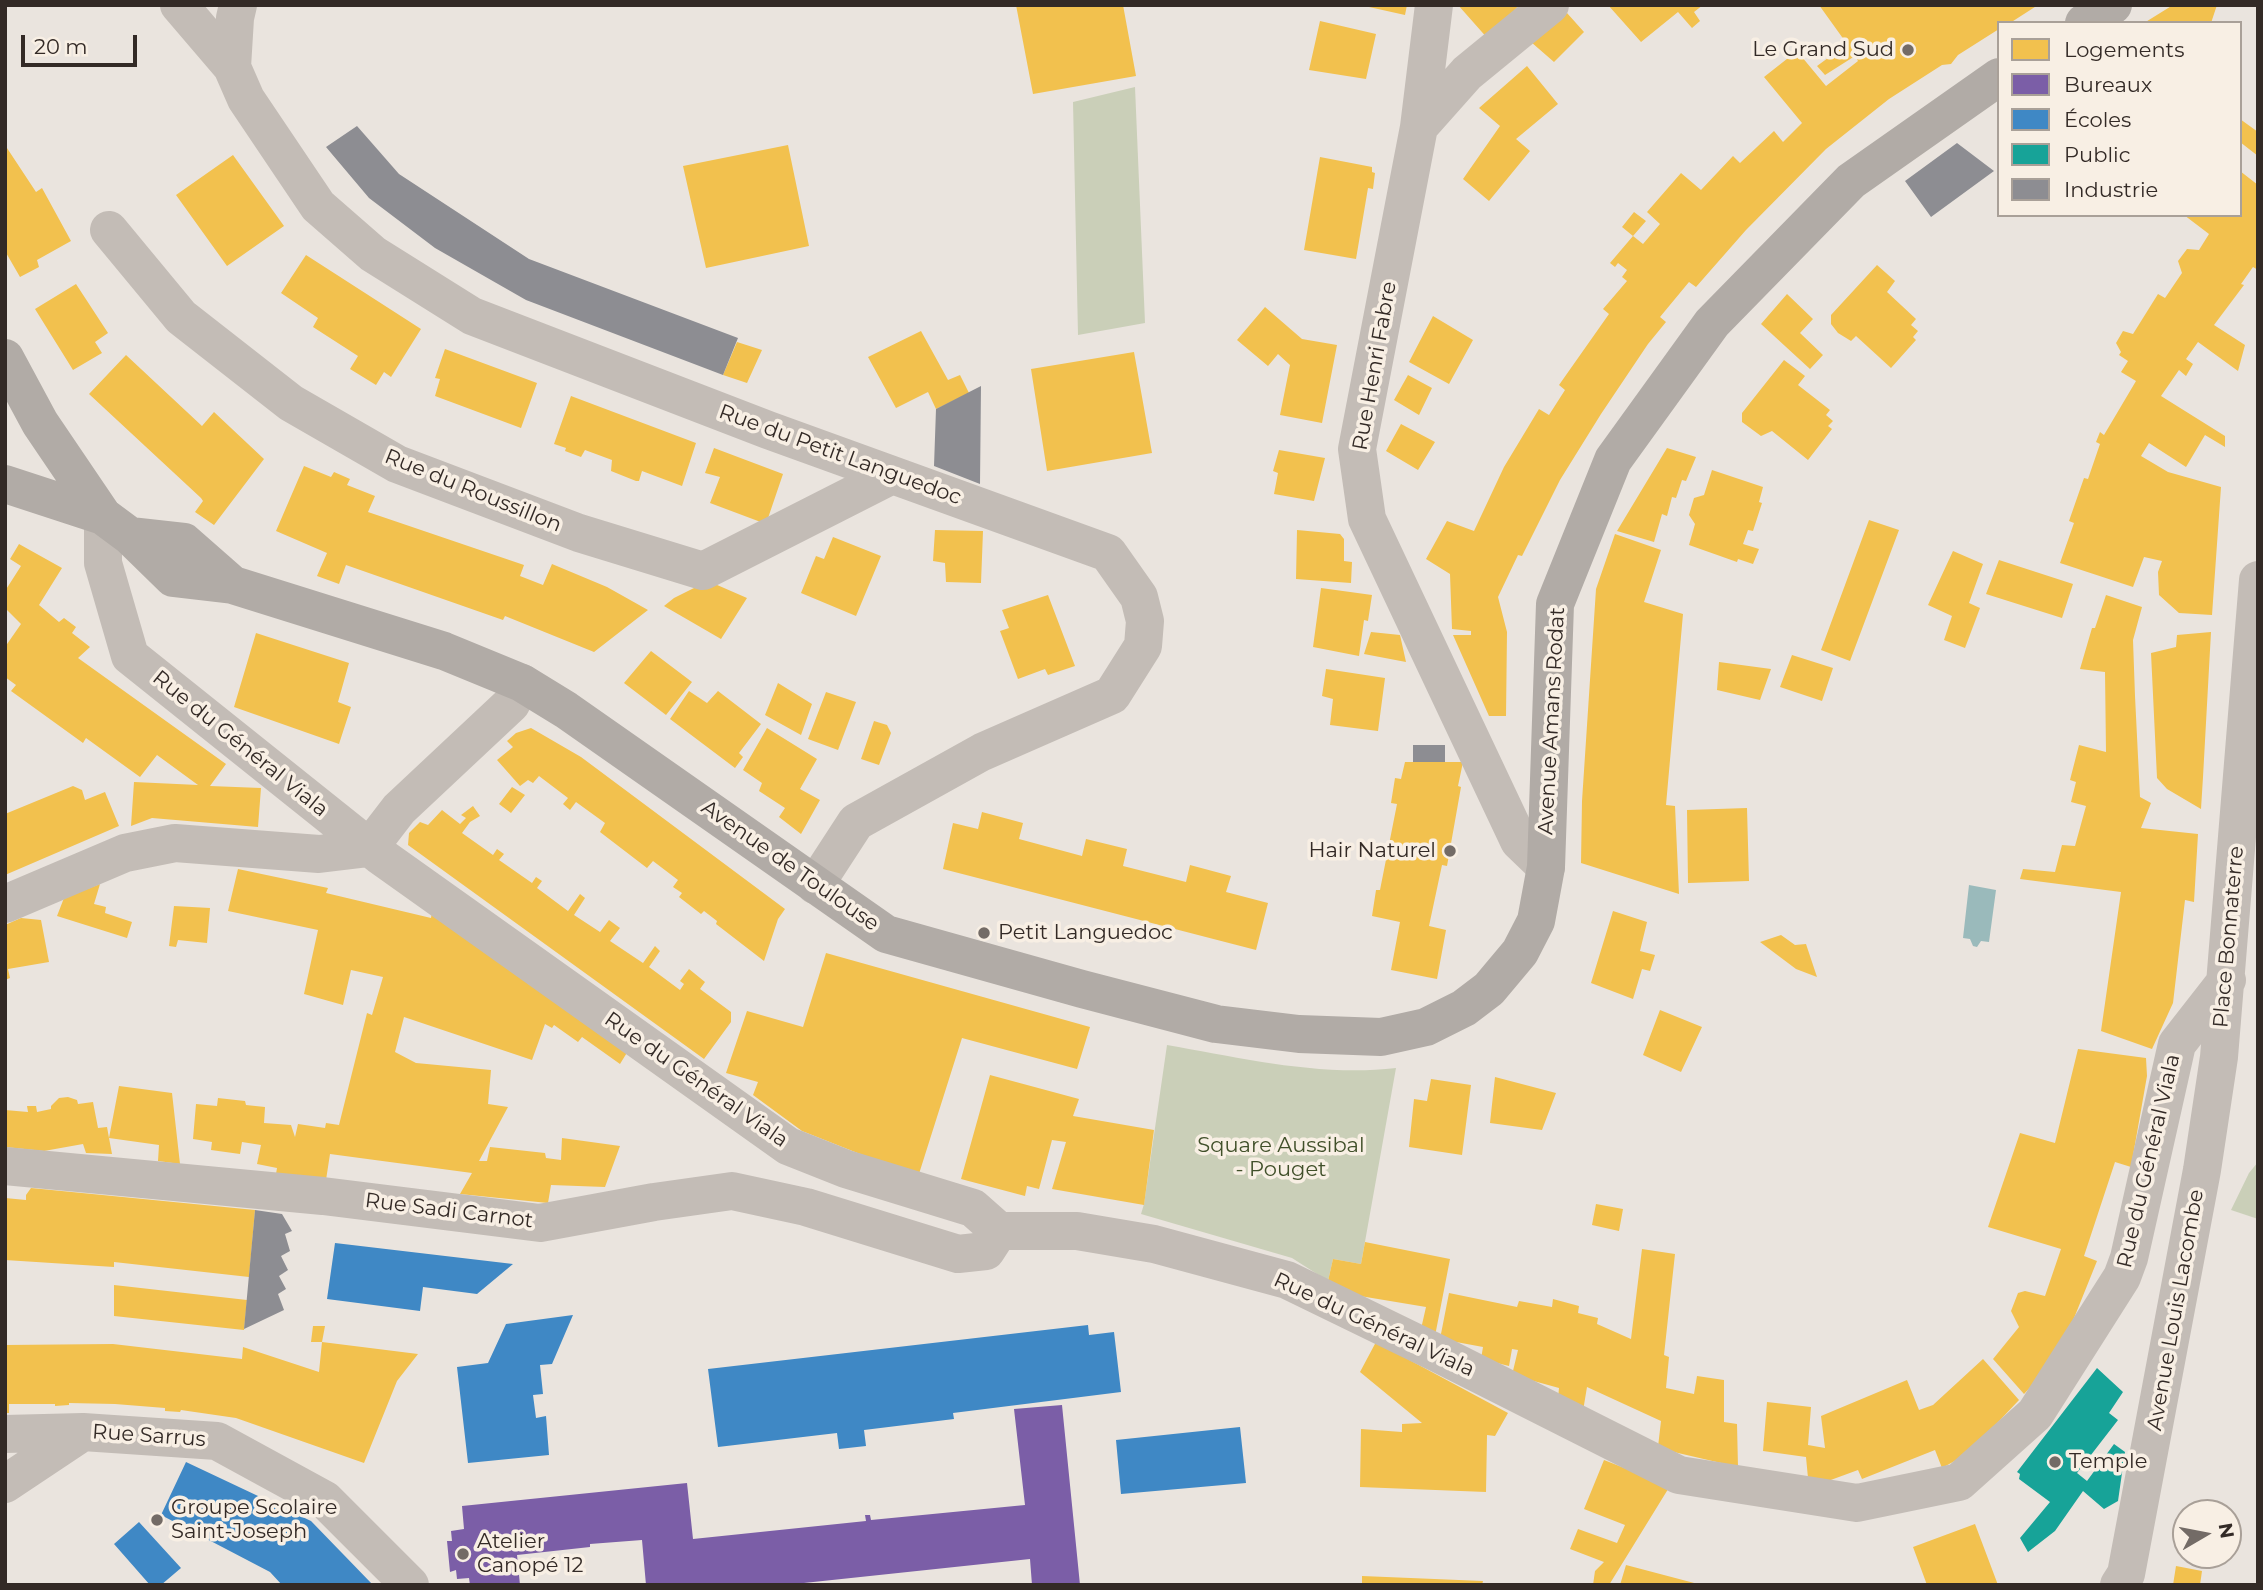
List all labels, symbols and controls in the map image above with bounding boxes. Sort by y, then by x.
scale bar [24,21,140,65]
legend [1997,21,2242,217]
text: 20 m [34,34,88,59]
place label: Le Grand Sud [1752,37,1894,63]
text: Logements [2064,37,2184,62]
marker: Le Grand Sud [1900,42,1916,58]
text: Bureaux [2064,72,2152,97]
text: Écoles [2064,107,2131,132]
text: Public [2064,142,2131,167]
text: Industrie [2064,177,2158,202]
street label: Rue Henri Fabre [1348,280,1402,452]
street label: Rue du Petit Languedoc [715,399,965,511]
street label: Rue du Roussillon [381,444,565,538]
street label: Avenue Amans Rodat [1533,607,1571,835]
street label: Rue du Général Viala [147,665,333,823]
street label: Avenue de Toulouse [696,795,884,937]
place label: Hair Naturel [1308,838,1436,864]
marker: Hair Naturel [1442,843,1458,859]
street label: Place Bonnaterre [2208,845,2250,1029]
place label: Petit Languedoc [998,920,1173,946]
marker: Petit Languedoc [976,925,992,941]
street label: Rue du Général Viala [599,1007,793,1153]
street label: Rue du Général Viala [2112,1052,2186,1270]
park label: Square Aussibal - Pouget [1197,1133,1365,1183]
street label: Avenue Louis Lacombe [2142,1187,2210,1433]
street label: Rue Sadi Carnot [363,1188,535,1234]
street label: Rue du Général Viala [1270,1267,1478,1383]
street label: Rue Sarrus [91,1419,207,1453]
place label: Temple [2069,1449,2147,1475]
marker: Temple [2047,1454,2063,1470]
place label: Groupe Scolaire Saint-Joseph [171,1495,337,1545]
north arrow [2172,1499,2242,1569]
marker: Groupe Scolaire Saint-Joseph [149,1512,165,1528]
text: N [2214,1521,2239,1540]
place label: Atelier Canopé 12 [477,1529,583,1579]
marker: Atelier Canopé 12 [455,1546,471,1562]

